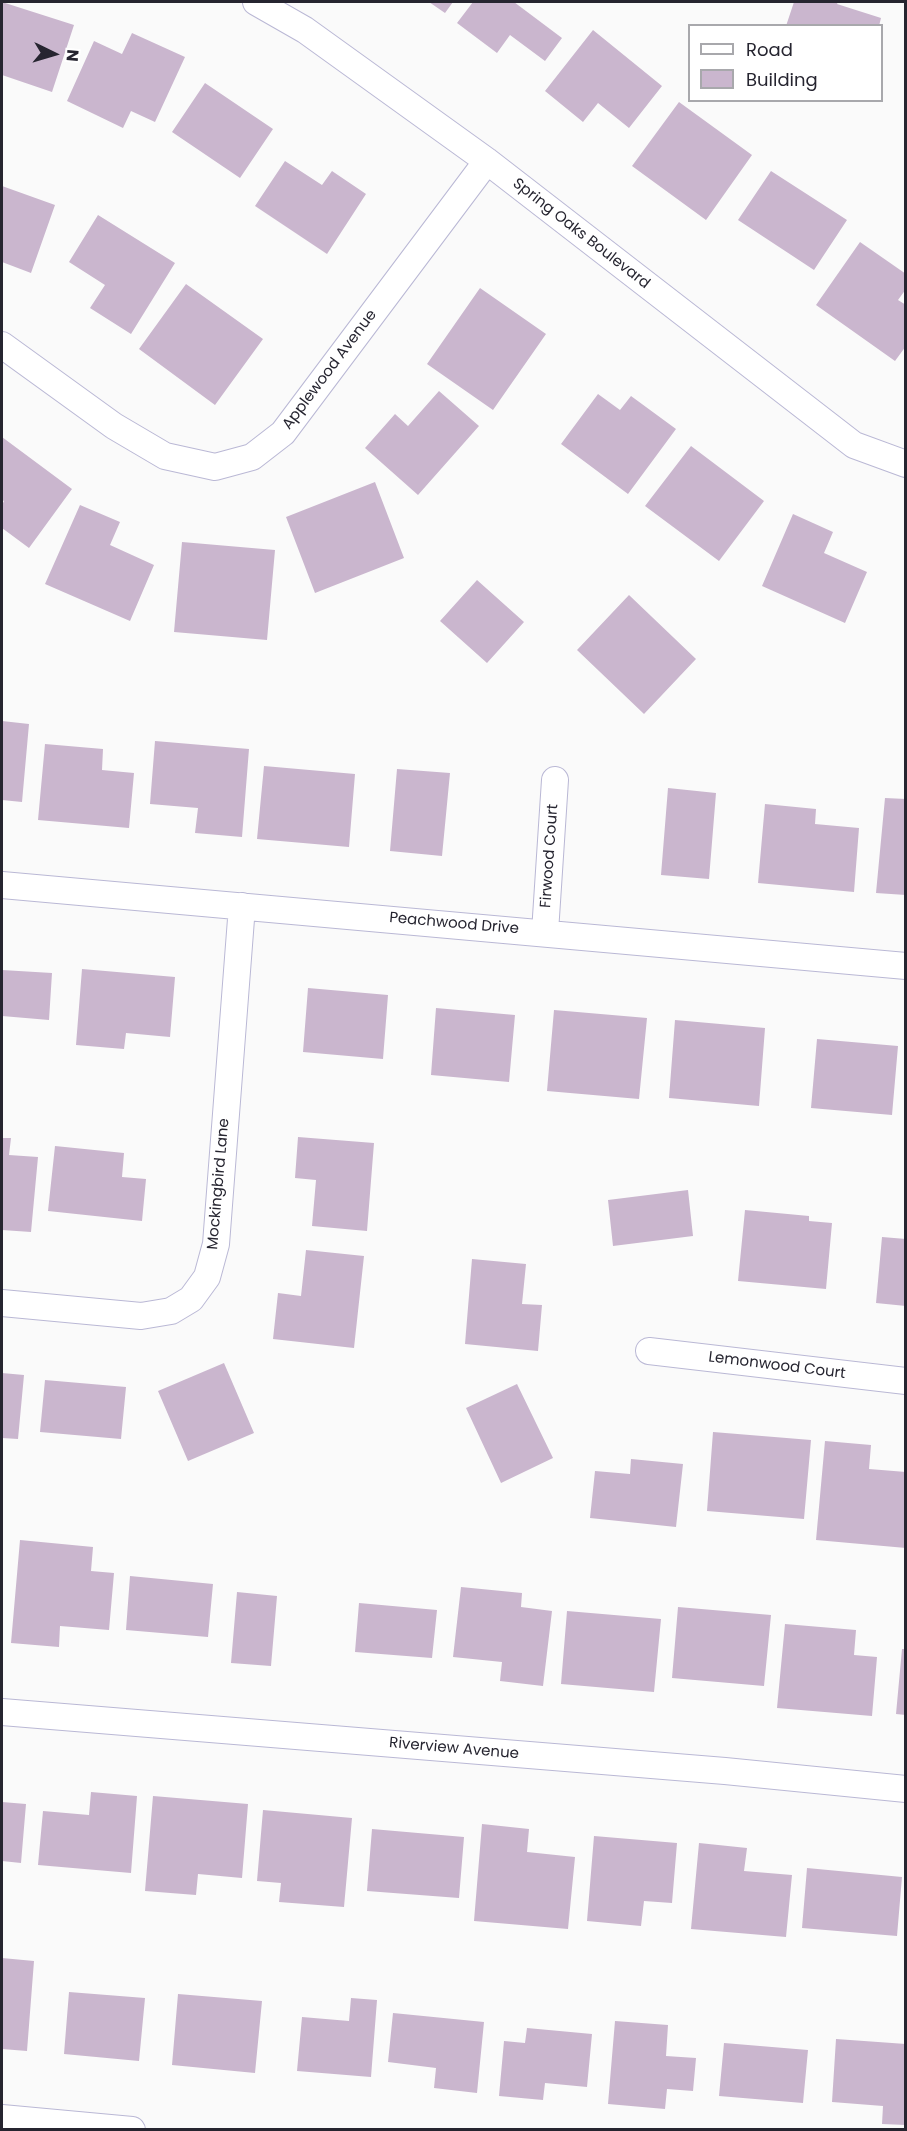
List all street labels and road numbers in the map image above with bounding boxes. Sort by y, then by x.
street label: Spring Oaks Boulevard [509,175,653,293]
street label: Applewood Avenue [279,307,381,433]
street label: Firwood Court [537,803,563,909]
street label: Peachwood Drive [388,909,520,939]
street label: Mockingbird Lane [204,1118,234,1250]
street label: Lemonwood Court [707,1349,847,1383]
street label: Riverview Avenue [388,1734,520,1764]

